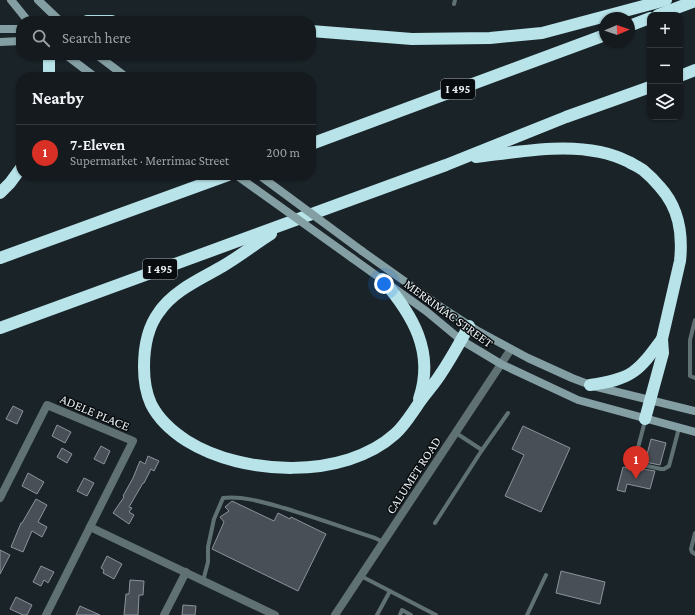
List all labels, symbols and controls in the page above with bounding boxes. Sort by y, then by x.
north arrow [599,12,635,48]
map controls [647,12,683,120]
button: + [647,12,683,48]
search box [16,16,316,60]
icon: search [30,27,52,49]
text: Search here [62,30,131,46]
button: − [647,48,683,84]
road number: I 495 [441,79,475,99]
button: layers [647,84,683,120]
text: Nearby [32,89,84,108]
text: 7-Eleven [70,137,125,153]
text: 1 [43,145,47,160]
text: 200 m [266,145,300,160]
text: Supermarket · Merrimac Street [70,153,229,168]
road number: I 495 [143,259,177,279]
your location [374,274,394,294]
street label: MERRIMAC STREET [401,276,496,351]
street label: ADELE PLACE [58,391,132,434]
street label: CALUMET ROAD [383,434,444,517]
pin: 1 [623,446,649,479]

